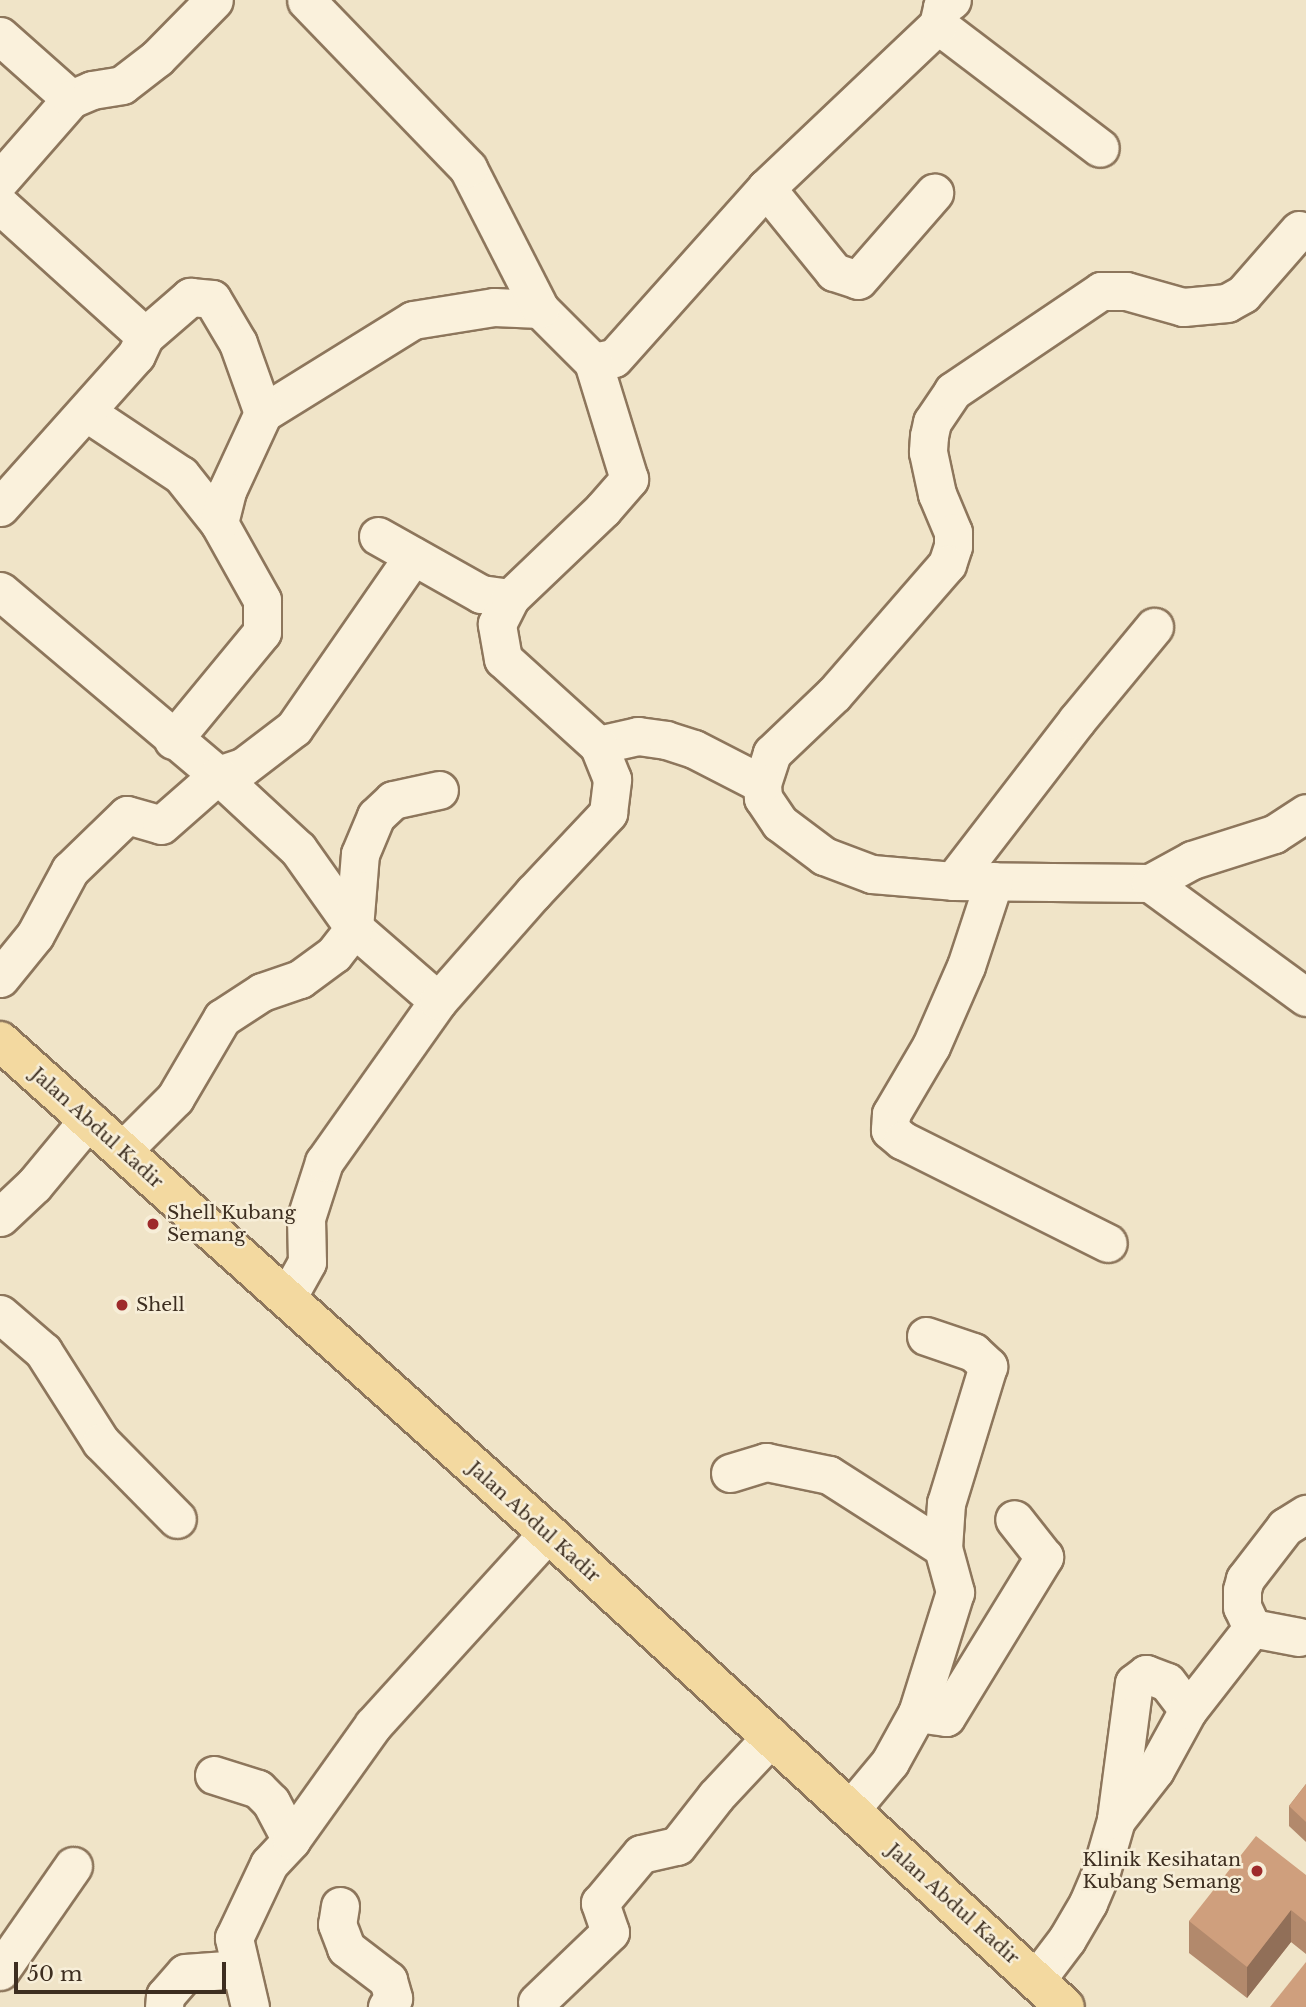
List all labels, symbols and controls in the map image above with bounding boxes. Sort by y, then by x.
street label: Jalan Abdul Kadir [26,1062,168,1194]
place label: Shell Kubang Semang [167,1202,296,1246]
marker: Shell Kubang Semang [145,1216,161,1232]
place label: Shell [136,1294,185,1316]
marker: Shell [114,1297,130,1313]
street label: Jalan Abdul Kadir [463,1456,605,1588]
street label: Jalan Abdul Kadir [882,1838,1024,1970]
place label: Klinik Kesihatan Kubang Semang [1082,1849,1241,1893]
marker: Klinik Kesihatan Kubang Semang [1247,1861,1267,1881]
scale bar [18,1948,229,1992]
text: 50 m [27,1961,82,1987]

